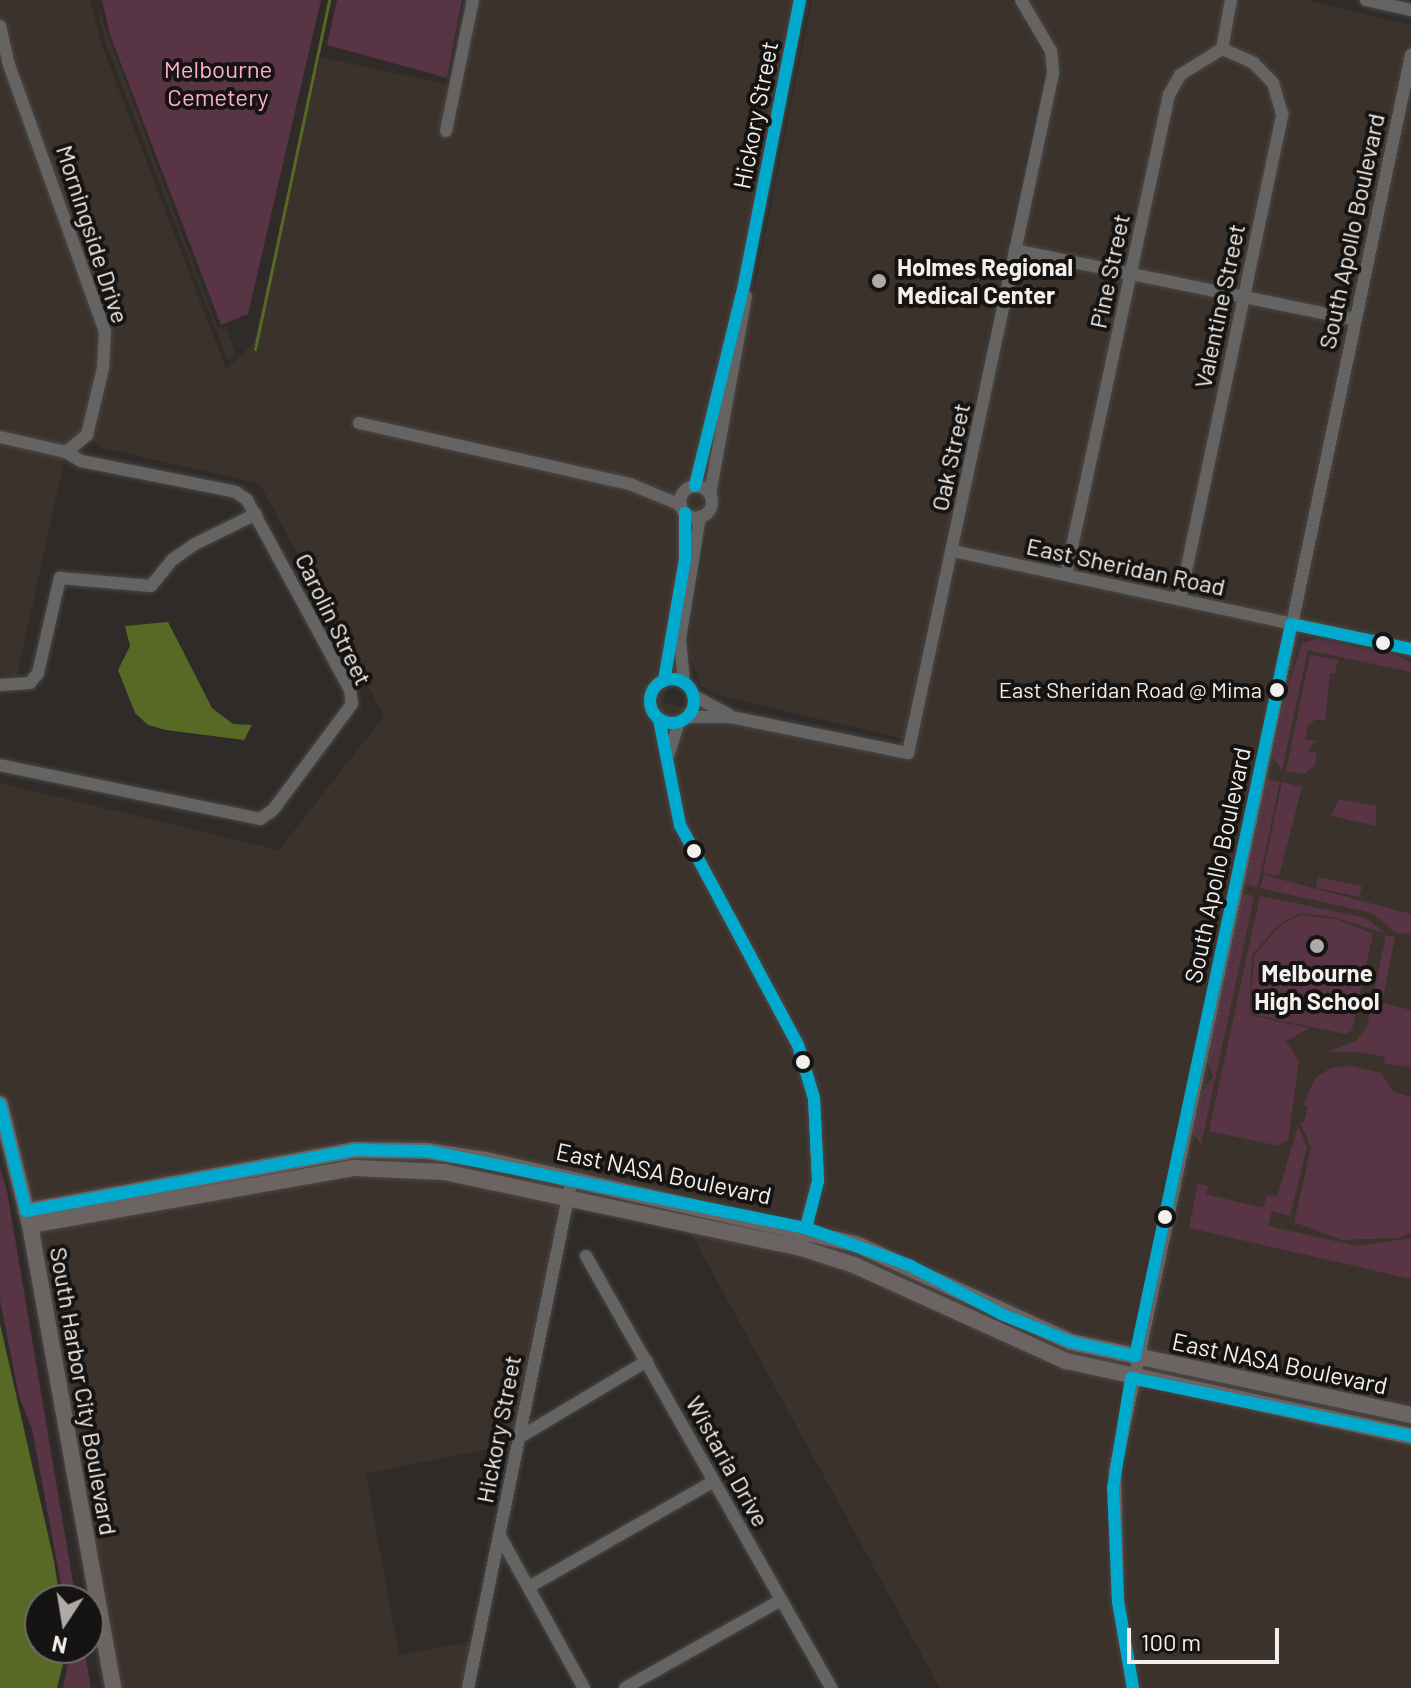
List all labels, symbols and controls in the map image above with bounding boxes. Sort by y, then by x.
street label: Hickory Street [727,39,783,191]
park label: Melbourne Cemetery [164,55,272,111]
street label: South Apollo Boulevard [1312,111,1390,351]
street label: Morningside Drive [51,141,135,327]
street label: Pine Street [1083,211,1135,331]
street label: Valentine Street [1188,221,1250,391]
place label: Holmes Regional Medical Center [897,253,1073,309]
marker: Holmes Regional Medical Center [868,270,890,292]
street label: Oak Street [925,401,975,513]
street label: East Sheridan Road [1024,531,1228,601]
street label: Carolin Street [290,548,378,690]
unlabelled marker [1375,635,1391,651]
place label: East Sheridan Road @ Mima [999,677,1262,703]
marker: East Sheridan Road @ Mima [1269,682,1285,698]
street label: South Apollo Boulevard [1178,745,1256,985]
unlabelled marker [686,843,702,859]
marker: Melbourne High School [1308,937,1326,955]
place label: Melbourne High School [1254,959,1380,1015]
unlabelled marker [795,1054,811,1070]
street label: East NASA Boulevard [554,1136,774,1210]
unlabelled marker [1157,1209,1173,1225]
street label: South Harbor City Boulevard [44,1245,124,1537]
street label: East NASA Boulevard [1170,1326,1390,1400]
street label: Hickory Street [470,1353,526,1505]
street label: Wistaria Drive [680,1391,776,1531]
north arrow [24,1584,104,1664]
scale bar [1131,1612,1283,1662]
text: 100 m [1141,1627,1201,1656]
text: N [50,1631,69,1660]

